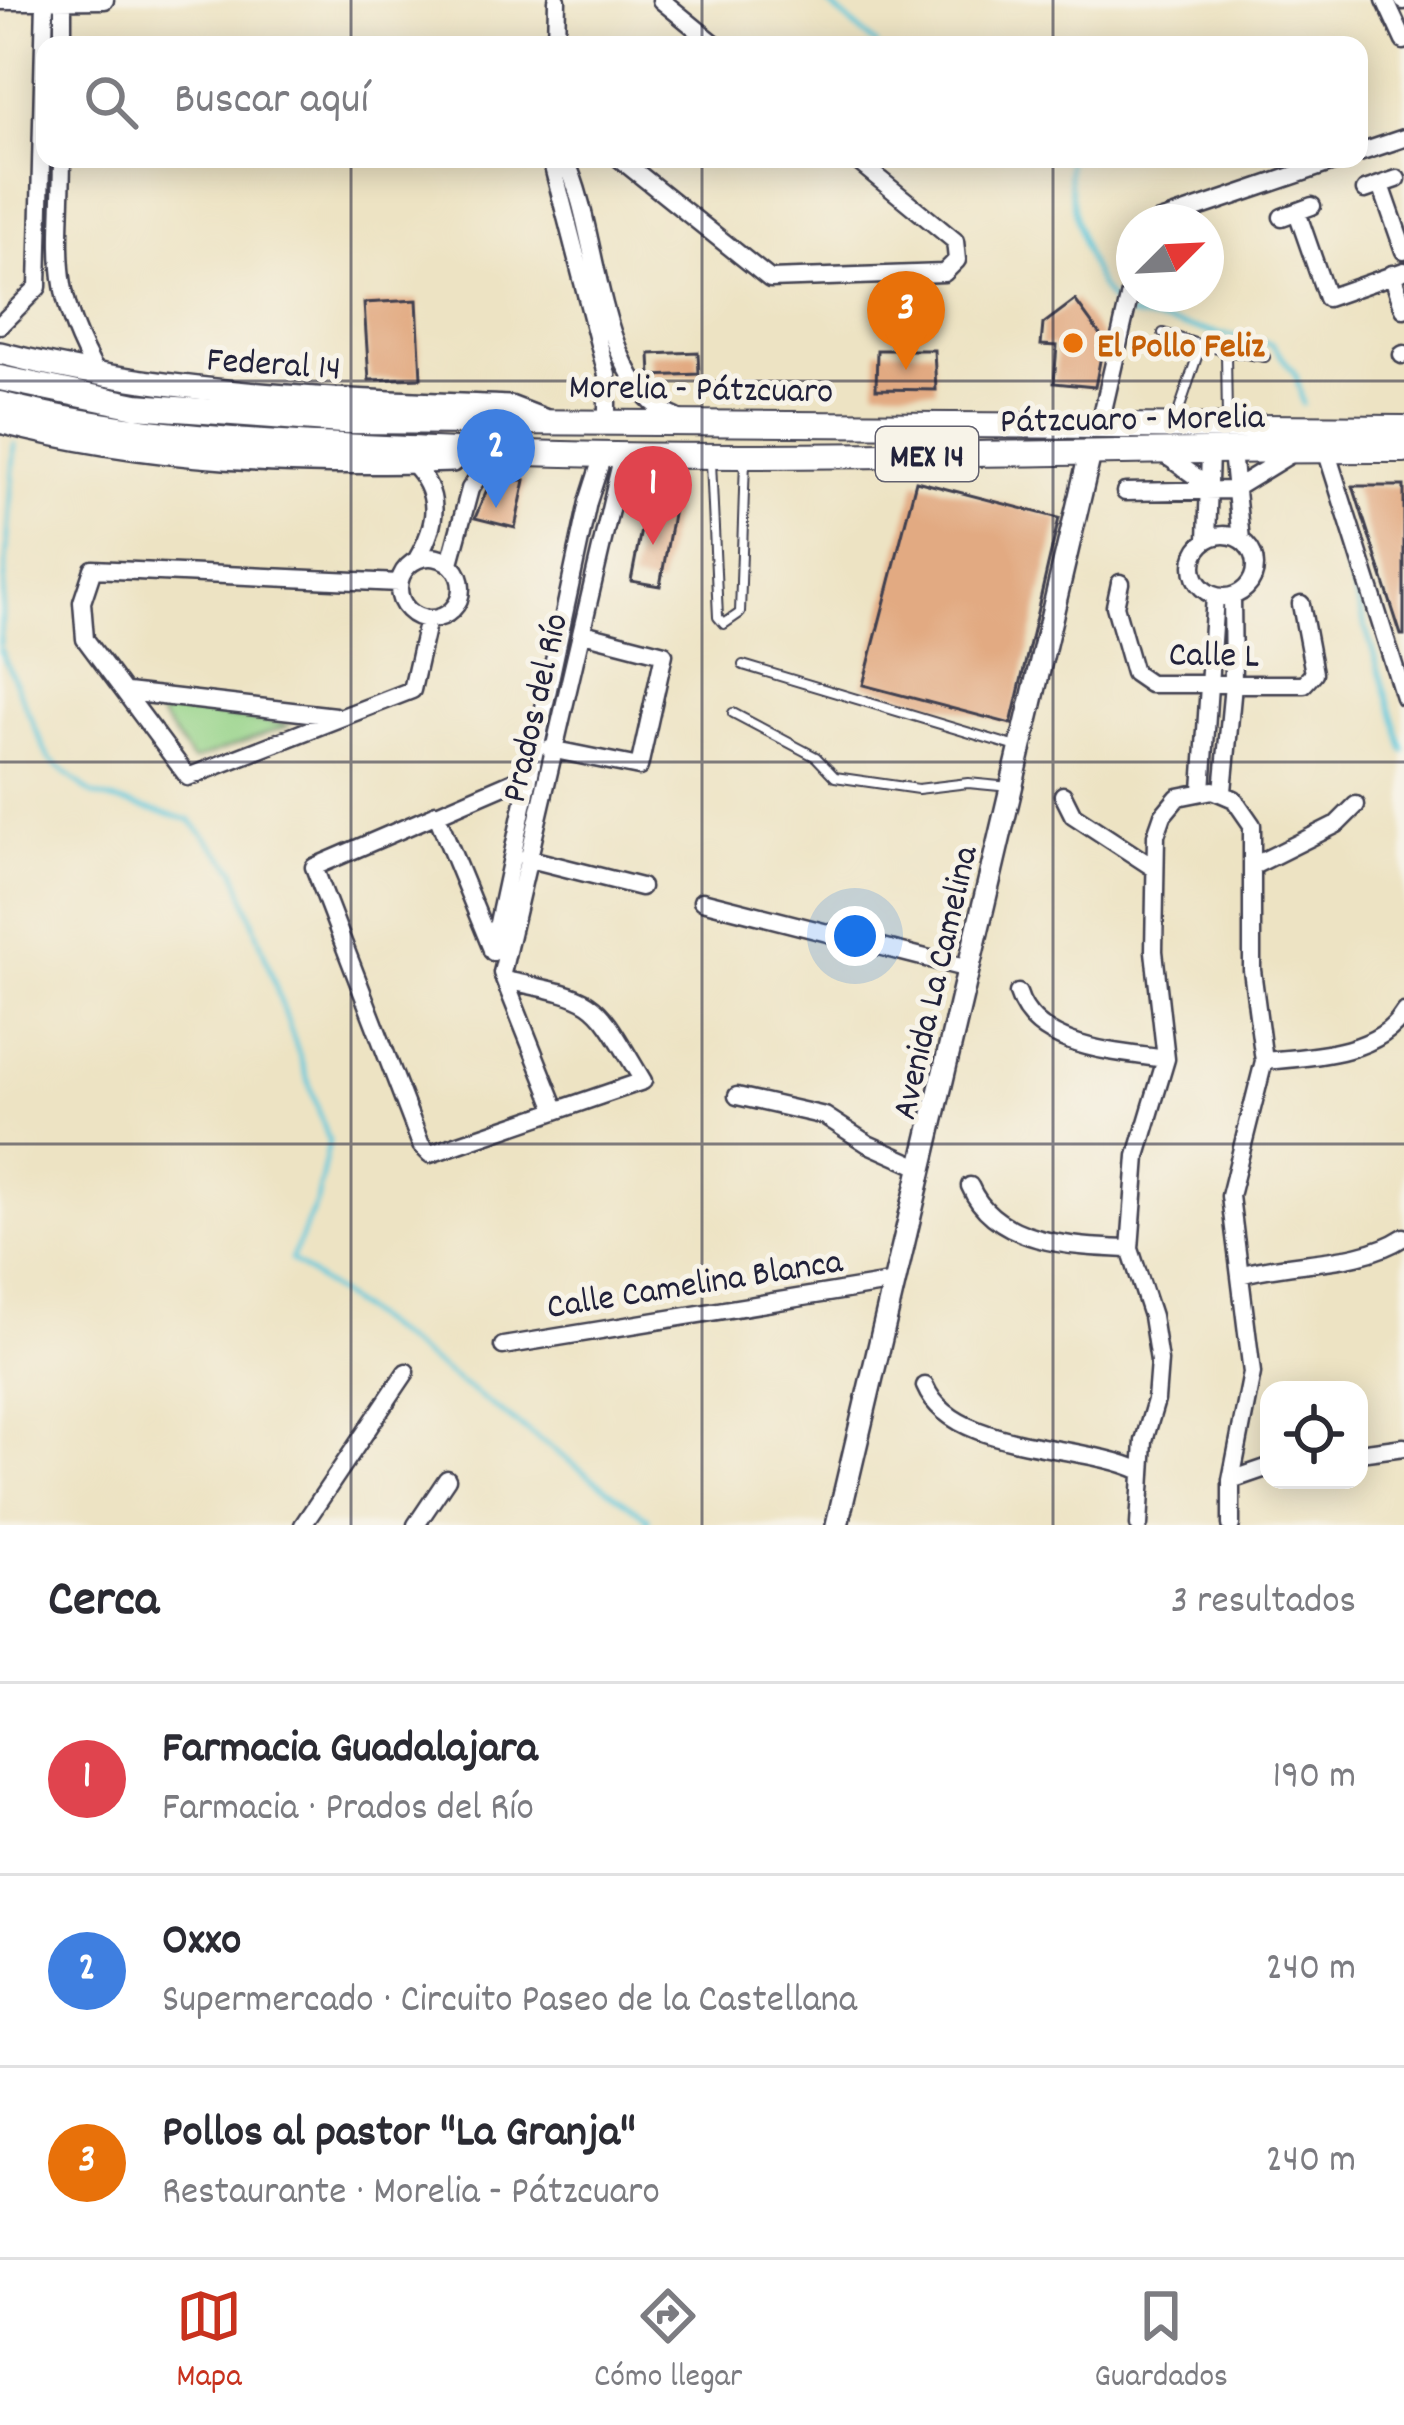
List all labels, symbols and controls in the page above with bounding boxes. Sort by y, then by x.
search box [36,36,1368,168]
icon: search [78,69,144,135]
text: Buscar aquí [174,70,369,134]
north arrow [1116,204,1224,312]
pin: 3 [867,271,945,370]
place label: El Pollo Feliz [1097,323,1265,375]
marker: El Pollo Feliz [1060,330,1086,356]
street label: Federal 14 [205,336,342,398]
street label: Morelia - Pátzcuaro [568,364,834,420]
street label: Pátzcuaro - Morelia [999,394,1266,450]
pin: 2 [457,409,535,508]
road number: MEX 14 [876,427,978,481]
pin: 1 [614,446,692,545]
street label: Prados del Río [491,609,585,808]
street label: Calle L [1168,631,1260,685]
street label: Avenida La Camelina [881,840,995,1125]
your location [825,906,885,966]
street label: Calle Camelina Blanca [543,1238,848,1336]
map controls [1260,1381,1368,1489]
button: locate [1260,1381,1368,1489]
text: Cerca [48,1567,159,1639]
text: 3 resultados [1171,1576,1356,1631]
text: Farmacia Guadalajara [162,1719,538,1783]
text: 1 [83,1751,91,1806]
text: 190 m [1273,1751,1356,1806]
text: Farmacia · Prados del Río [162,1783,534,1838]
text: Oxxo [162,1911,241,1975]
text: 2 [78,1943,96,1998]
text: 240 m [1266,1943,1356,1998]
text: Supermercado · Circuito Paseo de la Castellana [162,1975,857,2030]
text: Pollos al pastor "La Granja" [162,2103,636,2167]
text: 3 [78,2135,96,2190]
text: 240 m [1266,2135,1356,2190]
text: Restaurante · Morelia - Pátzcuaro [162,2167,660,2222]
tab: Mapa [176,2283,242,2402]
tab: Cómo llegar [594,2283,742,2402]
tab: Guardados [1094,2283,1228,2402]

